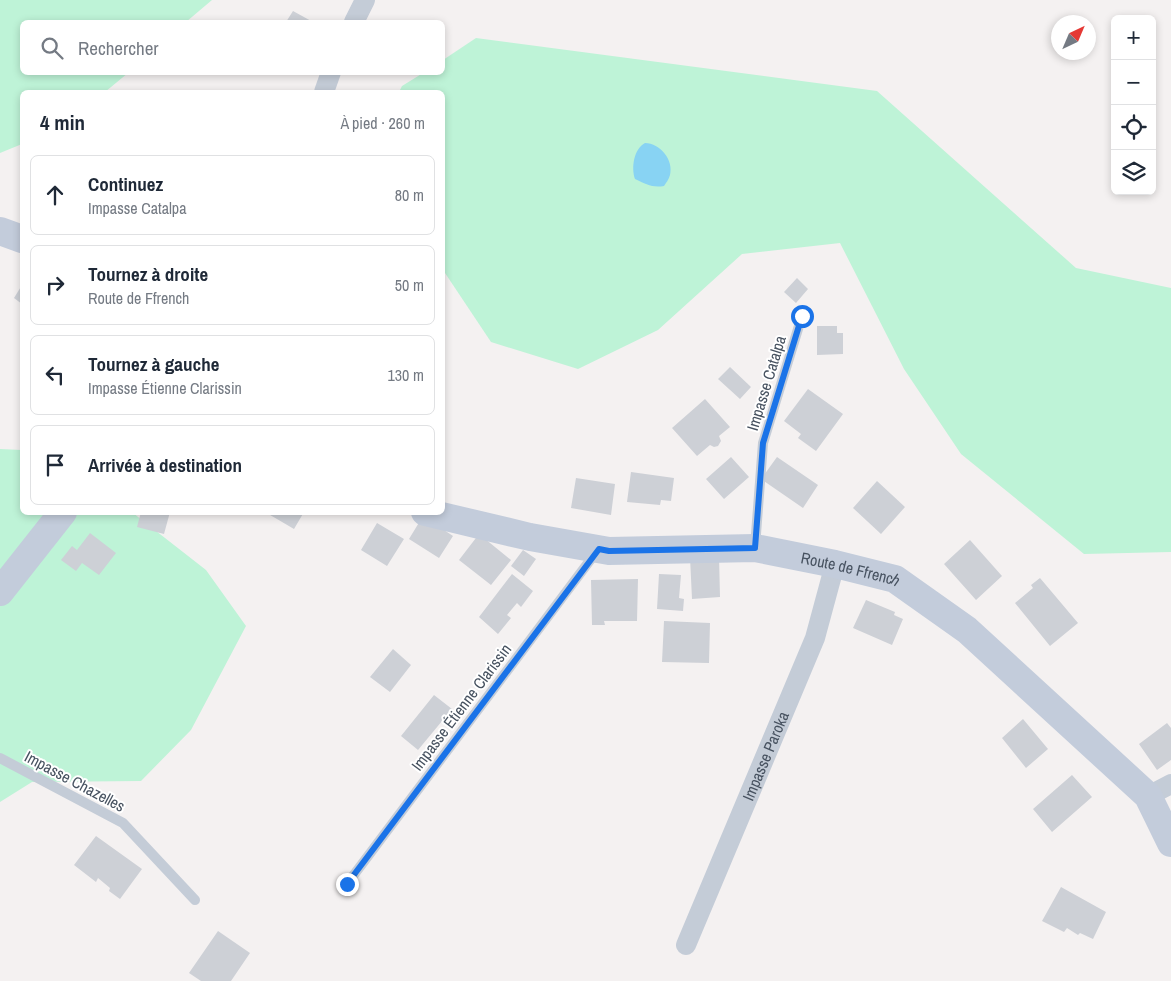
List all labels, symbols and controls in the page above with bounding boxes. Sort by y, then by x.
north arrow [1051,15,1096,60]
map controls [1111,15,1156,195]
button: + [1111,15,1156,60]
search box [20,20,445,75]
icon: search [38,34,66,62]
text: Rechercher [78,35,159,61]
button: − [1111,60,1156,105]
button: locate [1111,105,1156,150]
text: 4 min [40,108,85,137]
text: À pied · 260 m [340,112,425,134]
button: layers [1111,150,1156,195]
text: Continuez [88,171,163,197]
icon: ahead [41,181,69,209]
text: 80 m [395,184,424,206]
text: Impasse Catalpa [88,197,186,219]
text: Tournez à droite [88,261,208,287]
icon: right [41,271,69,299]
text: 50 m [395,274,424,296]
text: Route de Ffrench [88,287,189,309]
route start [791,305,814,328]
street label: Impasse Catalpa [741,332,791,433]
text: Tournez à gauche [88,351,219,377]
icon: left [41,361,69,389]
text: 130 m [388,364,424,386]
text: Impasse Étienne Clarissin [88,377,242,399]
icon: arrive [41,451,69,479]
text: Arrivée à destination [88,452,242,478]
street label: Route de Ffrench [799,546,906,591]
street label: Impasse Étienne Clarissin [406,639,516,775]
street label: Impasse Paroka [737,707,794,804]
street label: Impasse Chazelles [21,745,129,817]
route end [336,873,359,896]

